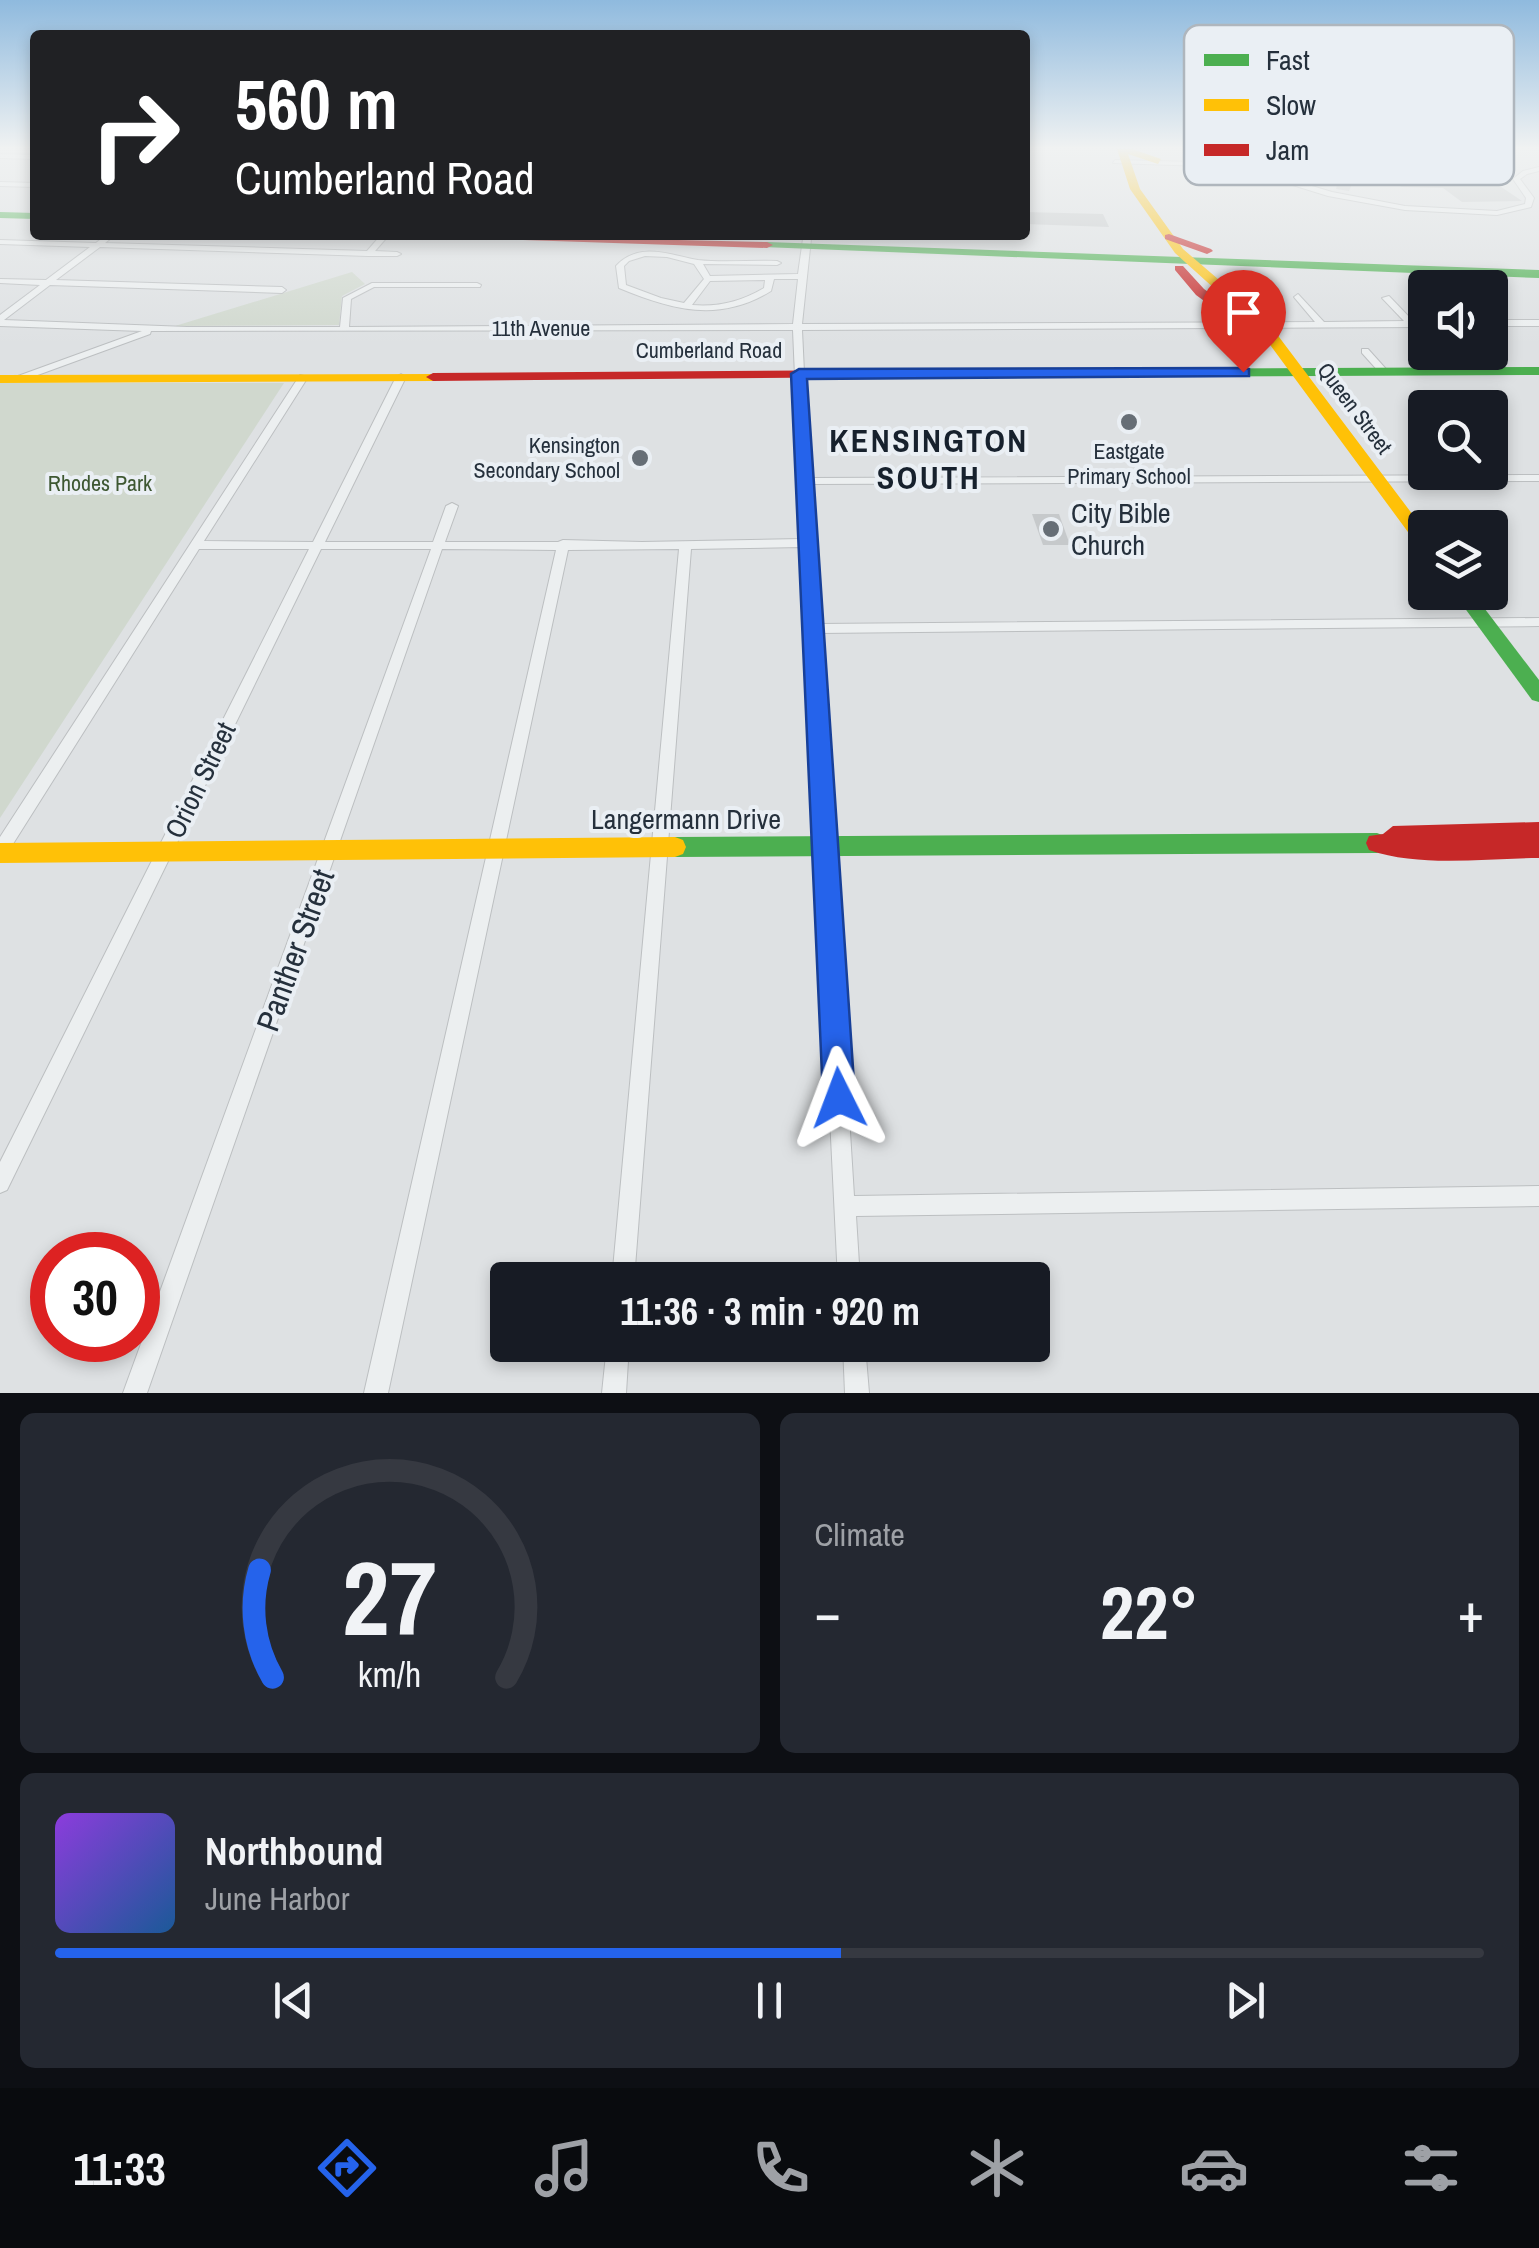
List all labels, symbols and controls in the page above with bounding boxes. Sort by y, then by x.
legend [1184,25,1514,185]
text: Fast [1266,41,1310,79]
text: 560 m [235,57,398,151]
icon: right [70,70,200,200]
text: Slow [1266,86,1316,124]
text: Jam [1266,131,1309,169]
text: Cumberland Road [235,147,534,208]
pin [1201,270,1286,373]
map controls [1408,270,1508,610]
button: sound [1408,270,1508,370]
icon: arrive [1216,285,1271,340]
street label: 11th Avenue [492,313,590,343]
street label: Cumberland Road [636,335,782,365]
street label: Queen Street [1311,356,1399,460]
button: search [1408,390,1508,490]
marker: Eastgate Primary School [1118,411,1140,433]
district label: KENSINGTON SOUTH [829,419,1029,499]
place label: Kensington Secondary School [474,430,620,485]
place label: Eastgate Primary School [1067,436,1191,491]
marker: Kensington Secondary School [629,447,651,469]
park label: Rhodes Park [48,468,153,498]
place label: City Bible Church [1071,494,1171,564]
button: layers [1408,510,1508,610]
marker: City Bible Church [1040,518,1062,540]
street label: Orion Street [156,715,244,845]
street label: Langermann Drive [591,800,781,838]
street label: Panther Street [246,863,344,1037]
position arrow [787,1046,891,1150]
speed limit sign: 30 [30,1232,160,1362]
text: 11:36 · 3 min · 920 m [620,1286,920,1337]
text: Climate [815,1513,905,1556]
text: 27 [342,1527,437,1667]
text: 22° [1100,1561,1198,1662]
text: − [815,1575,841,1649]
text: + [1458,1575,1484,1649]
text: km/h [358,1650,422,1698]
text: Northbound [205,1826,383,1877]
text: June Harbor [205,1877,349,1920]
icon: previous [266,1973,321,2028]
icon: pause [742,1973,797,2028]
icon: next [1218,1973,1273,2028]
icon: directions [312,2133,382,2203]
icon: music [529,2133,599,2203]
icon: phone [746,2133,816,2203]
icon: climate [962,2133,1032,2203]
icon: car [1179,2133,1249,2203]
icon: filters [1396,2133,1466,2203]
text: 11:33 [73,2138,166,2199]

